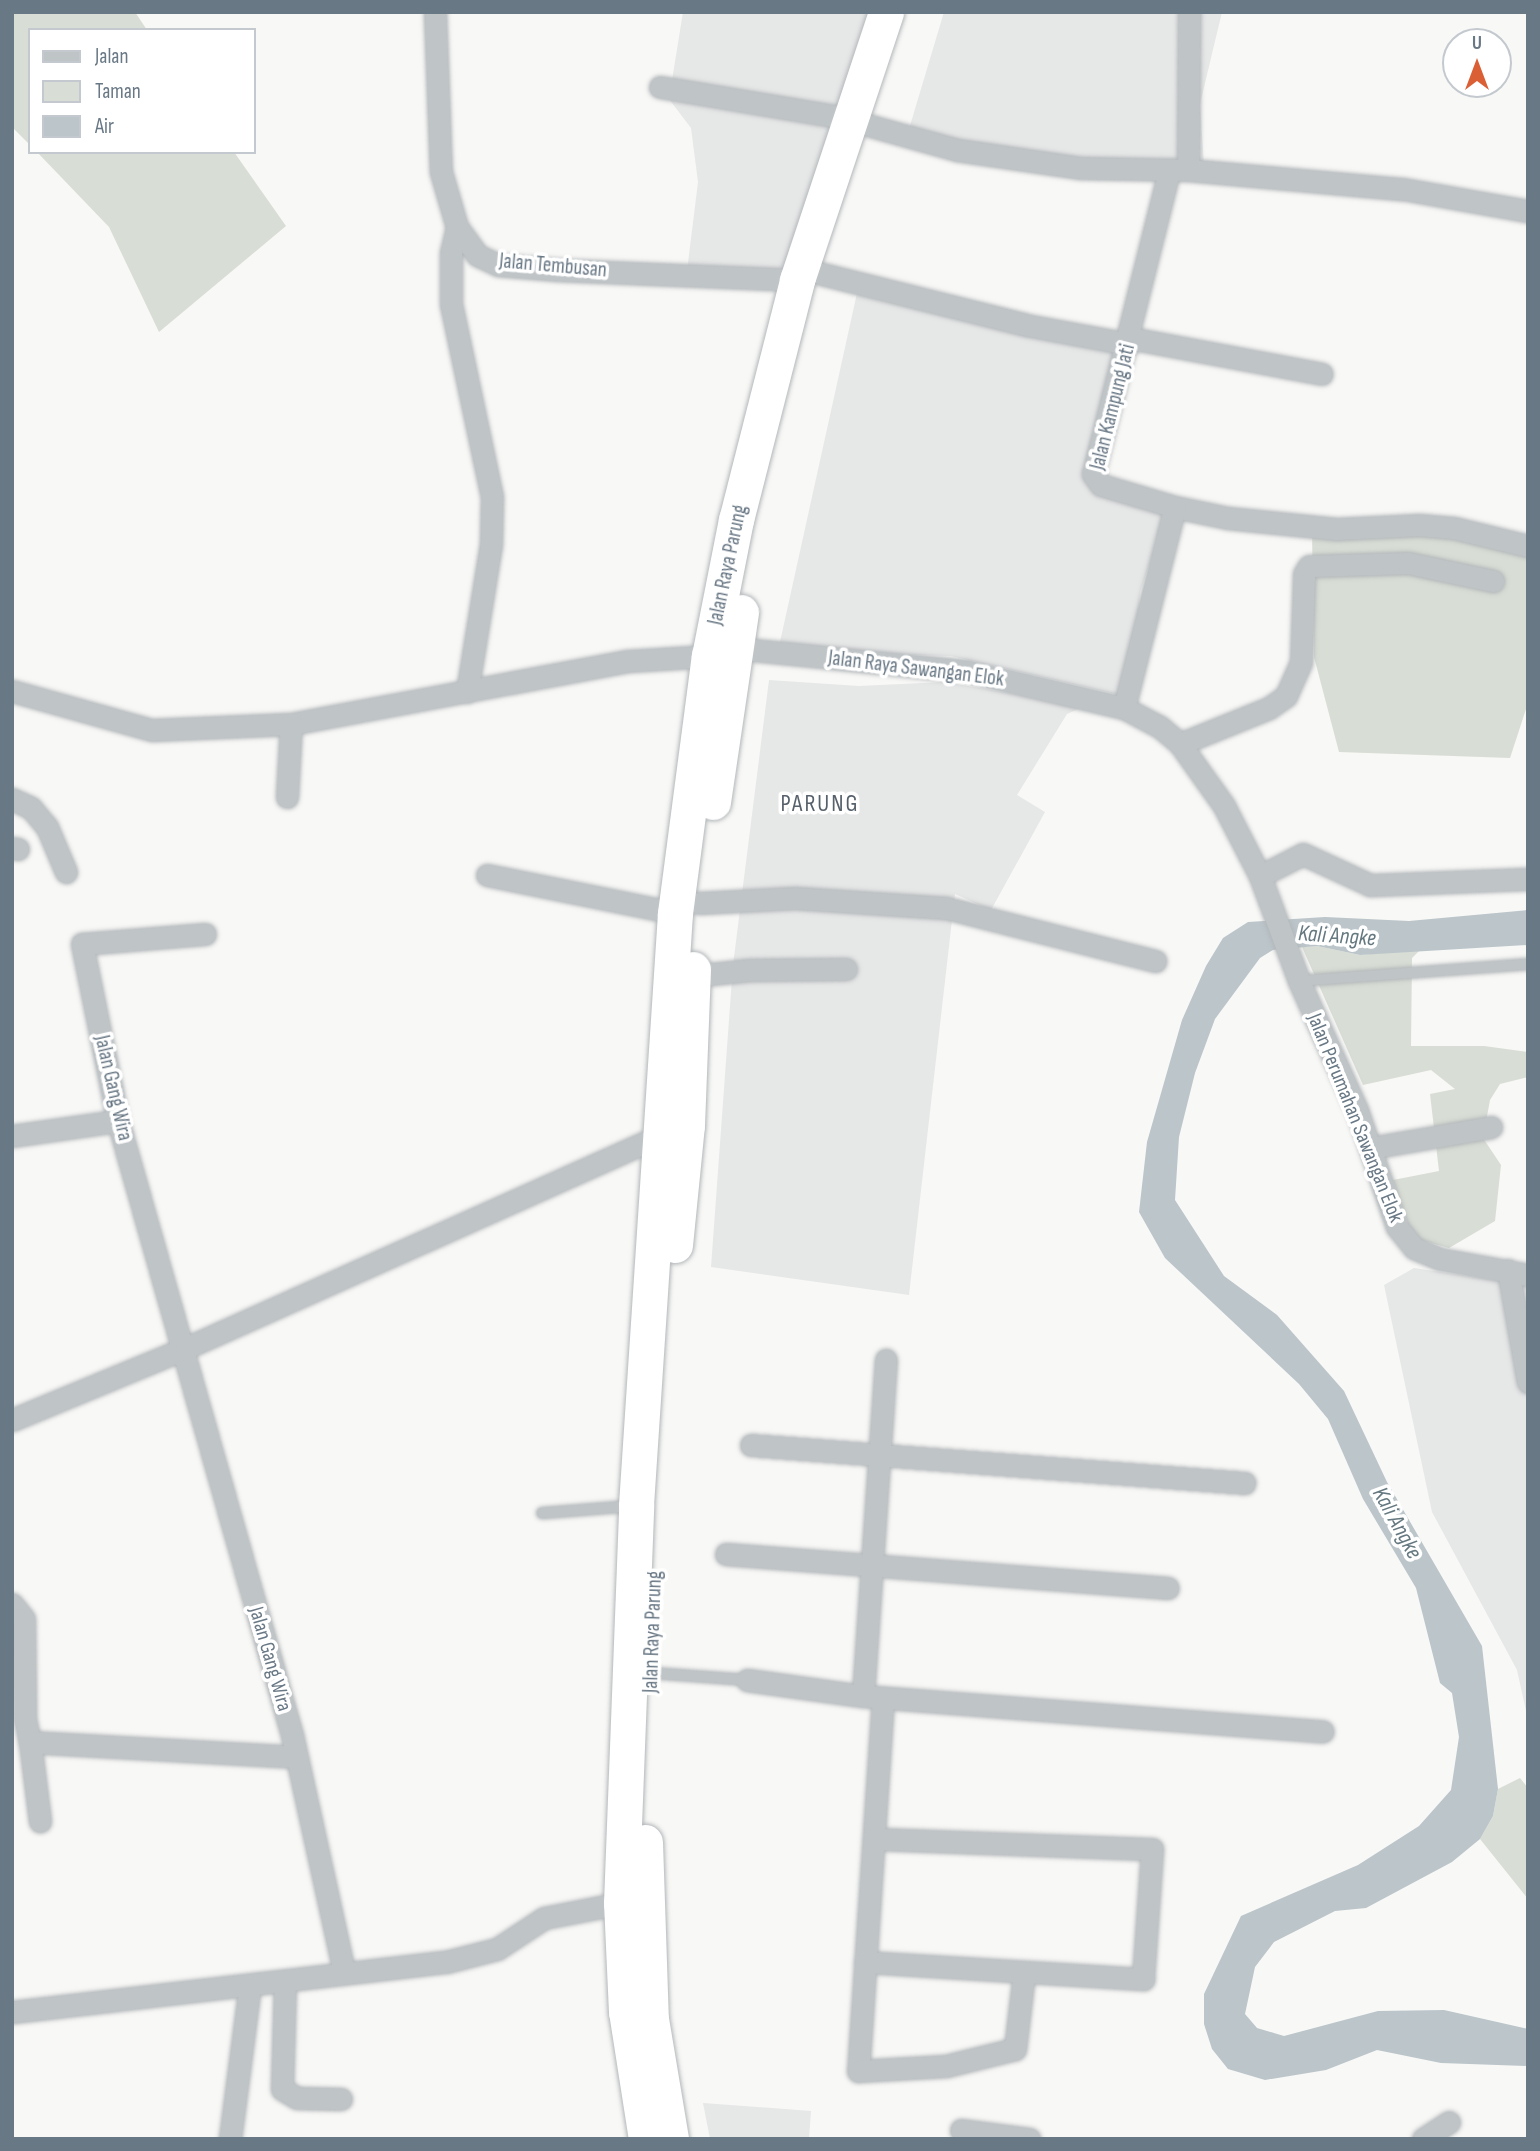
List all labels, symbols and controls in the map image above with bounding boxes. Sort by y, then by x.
legend [28,28,256,154]
north arrow [1442,28,1512,98]
text: U [1472,32,1482,55]
text: Jalan [95,44,128,69]
text: Taman [95,79,141,104]
text: Air [95,114,114,139]
street label: Jalan Tembusan [498,249,608,283]
street label: Jalan Kampung Jati [1085,342,1141,472]
street label: Jalan Raya Parung [703,503,753,627]
street label: Jalan Raya Sawangan Elok [827,646,1005,692]
district label: PARUNG [781,790,859,818]
water label: Kali Angke [1297,920,1377,952]
street label: Jalan Perumahan Sawangan Elok [1302,1010,1408,1226]
street label: Jalan Gang Wira [89,1033,137,1143]
water label: Kali Angke [1366,1482,1428,1564]
street label: Jalan Raya Parung [638,1571,668,1693]
street label: Jalan Gang Wira [243,1604,297,1714]

